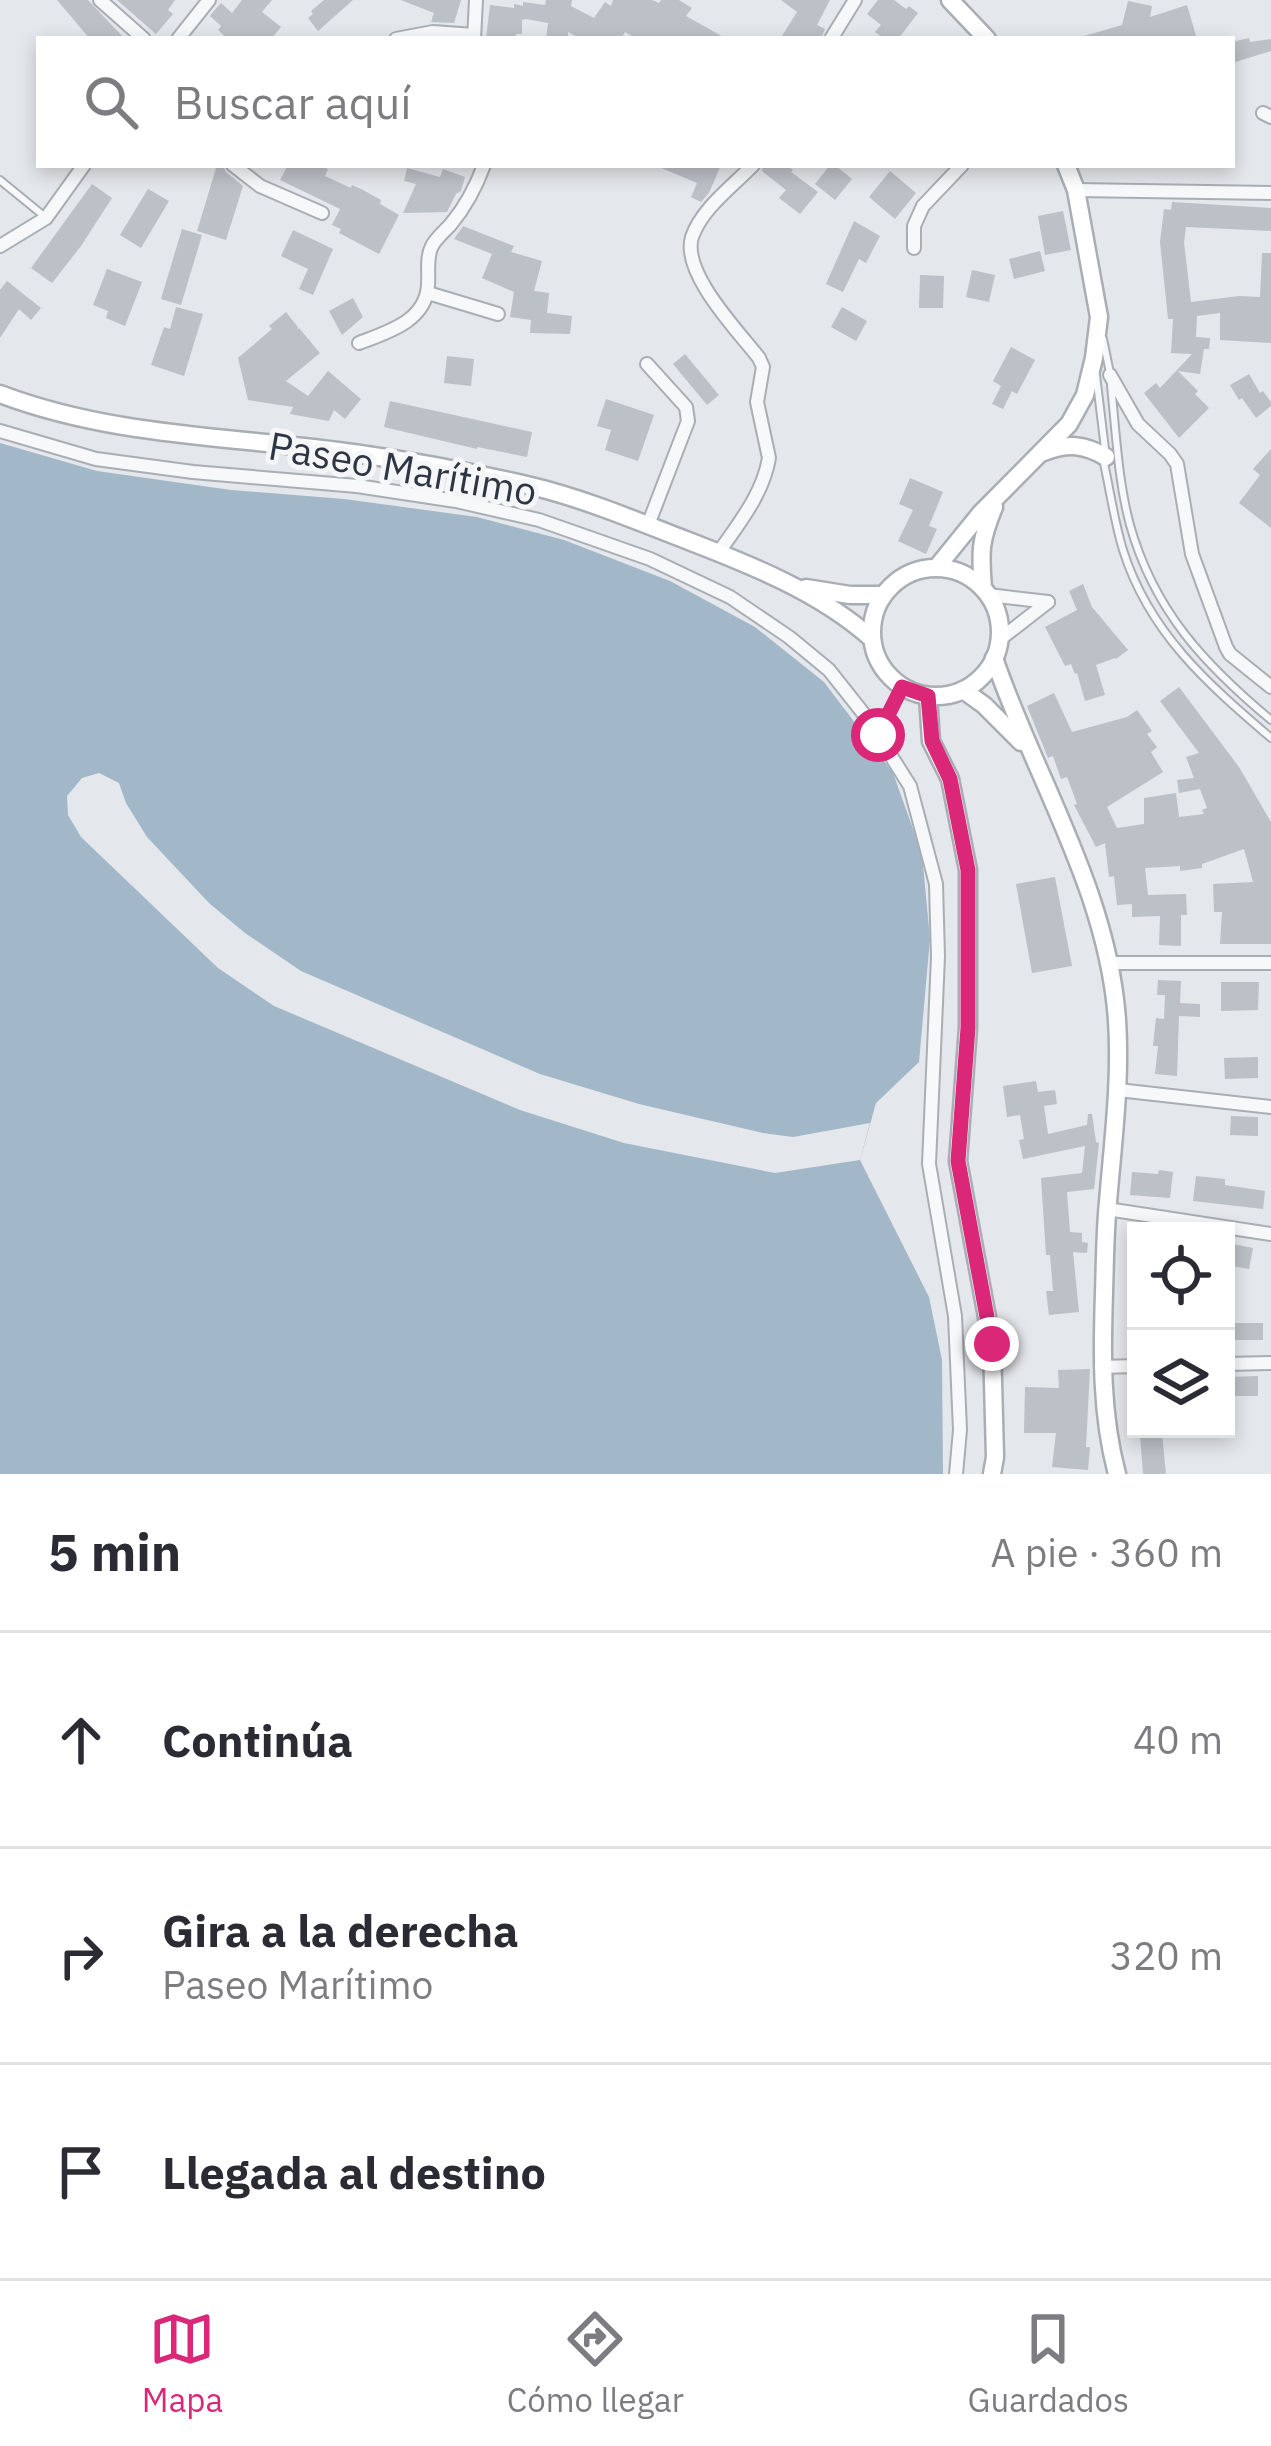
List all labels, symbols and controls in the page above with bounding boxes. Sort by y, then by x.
search box [36,36,1235,168]
icon: search [78,69,144,135]
text: Buscar aquí [174,73,412,131]
street label: Paseo Marítimo [265,419,541,517]
route start [851,708,905,762]
map controls [1127,1222,1235,1438]
button: locate [1127,1222,1235,1330]
route end [965,1317,1019,1371]
button: layers [1127,1330,1235,1438]
text: 5 min [48,1519,181,1585]
text: A pie · 360 m [990,1527,1223,1578]
icon: ahead [48,1707,114,1773]
text: Continúa [162,1711,353,1769]
text: 40 m [1133,1714,1223,1765]
text: Gira a la derecha [162,1901,519,1959]
icon: right [48,1923,114,1989]
text: 320 m [1110,1930,1223,1981]
text: Paseo Marítimo [162,1959,433,2010]
icon: arrive [48,2139,114,2205]
text: Llegada al destino [162,2143,546,2201]
tab: Mapa [142,2306,223,2421]
tab: Cómo llegar [507,2306,684,2421]
tab: Guardados [967,2306,1129,2421]

